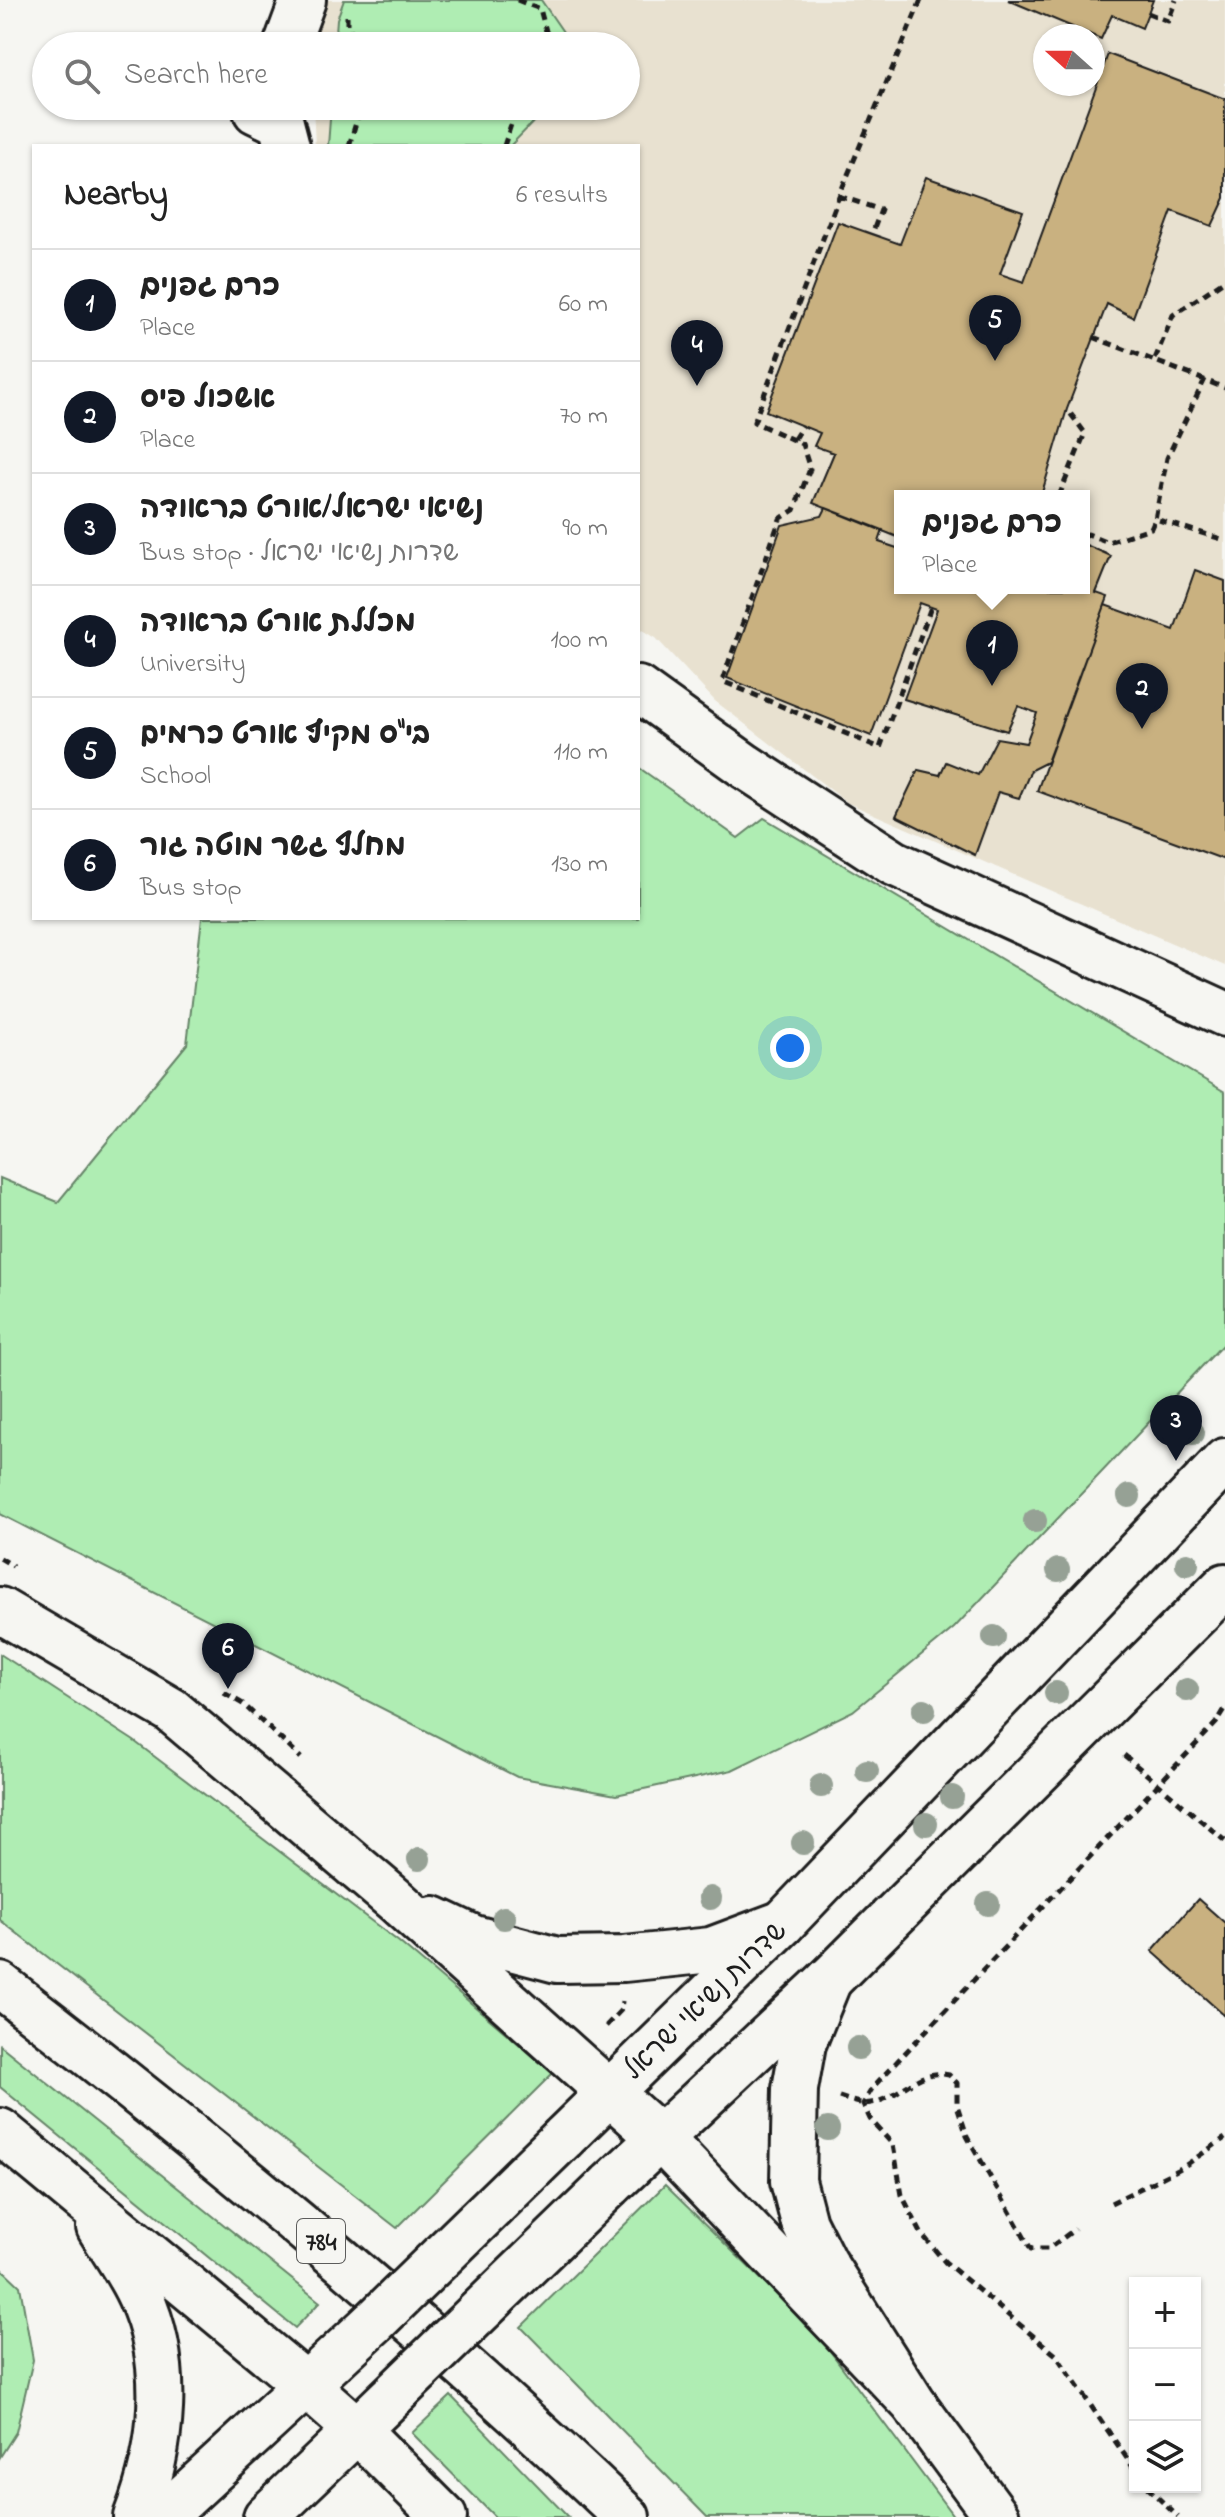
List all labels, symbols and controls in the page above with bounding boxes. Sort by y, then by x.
north arrow [1033,24,1105,96]
search box [32,32,640,120]
icon: search [60,54,104,98]
text: Search here [124,54,268,98]
text: Nearby [64,171,168,221]
text: 6 results [516,177,608,215]
text: כרם גפנים [140,266,280,310]
text: 1 [86,286,94,324]
text: 60 m [559,286,608,324]
pin: 5 [969,295,1021,361]
text: Place [140,310,195,348]
pin: 4 [671,320,723,386]
text: אשכול פיס [140,378,275,422]
text: 2 [84,398,96,436]
text: 70 m [559,398,608,436]
text: Place [140,422,195,460]
text: נשיאי ישראל/אורט בראודה [140,488,484,532]
popup [894,490,1090,594]
text: כרם גפנים [922,503,1062,547]
text: 3 [85,510,95,548]
text: 90 m [562,510,608,548]
text: Bus stop · שדרות נשיאי ישראל [140,535,459,573]
text: Place [922,547,977,585]
text: מכללת אורט בראודה [140,602,416,646]
pin: 1 [966,620,1018,686]
text: 4 [85,622,95,660]
text: 100 m [551,622,608,660]
text: University [140,646,246,684]
pin: 2 [1116,663,1168,729]
text: בי"ס מקיף אורט כרמים [140,714,430,758]
text: 5 [83,734,97,772]
text: 110 m [554,734,608,772]
text: School [140,758,211,796]
text: מחלף גשר מוטה גור [140,826,406,870]
text: 6 [84,846,96,884]
text: 130 m [551,846,608,884]
text: Bus stop [140,870,242,908]
your location [770,1028,810,1068]
pin: 3 [1150,1395,1202,1461]
pin: 6 [202,1623,254,1689]
street label: שדרות נשיאי ישראל [615,1912,798,2091]
road number: 784 [297,2219,345,2263]
map controls [1129,2277,1201,2493]
button: + [1129,2277,1201,2349]
button: − [1129,2349,1201,2421]
button: layers [1129,2421,1201,2493]

